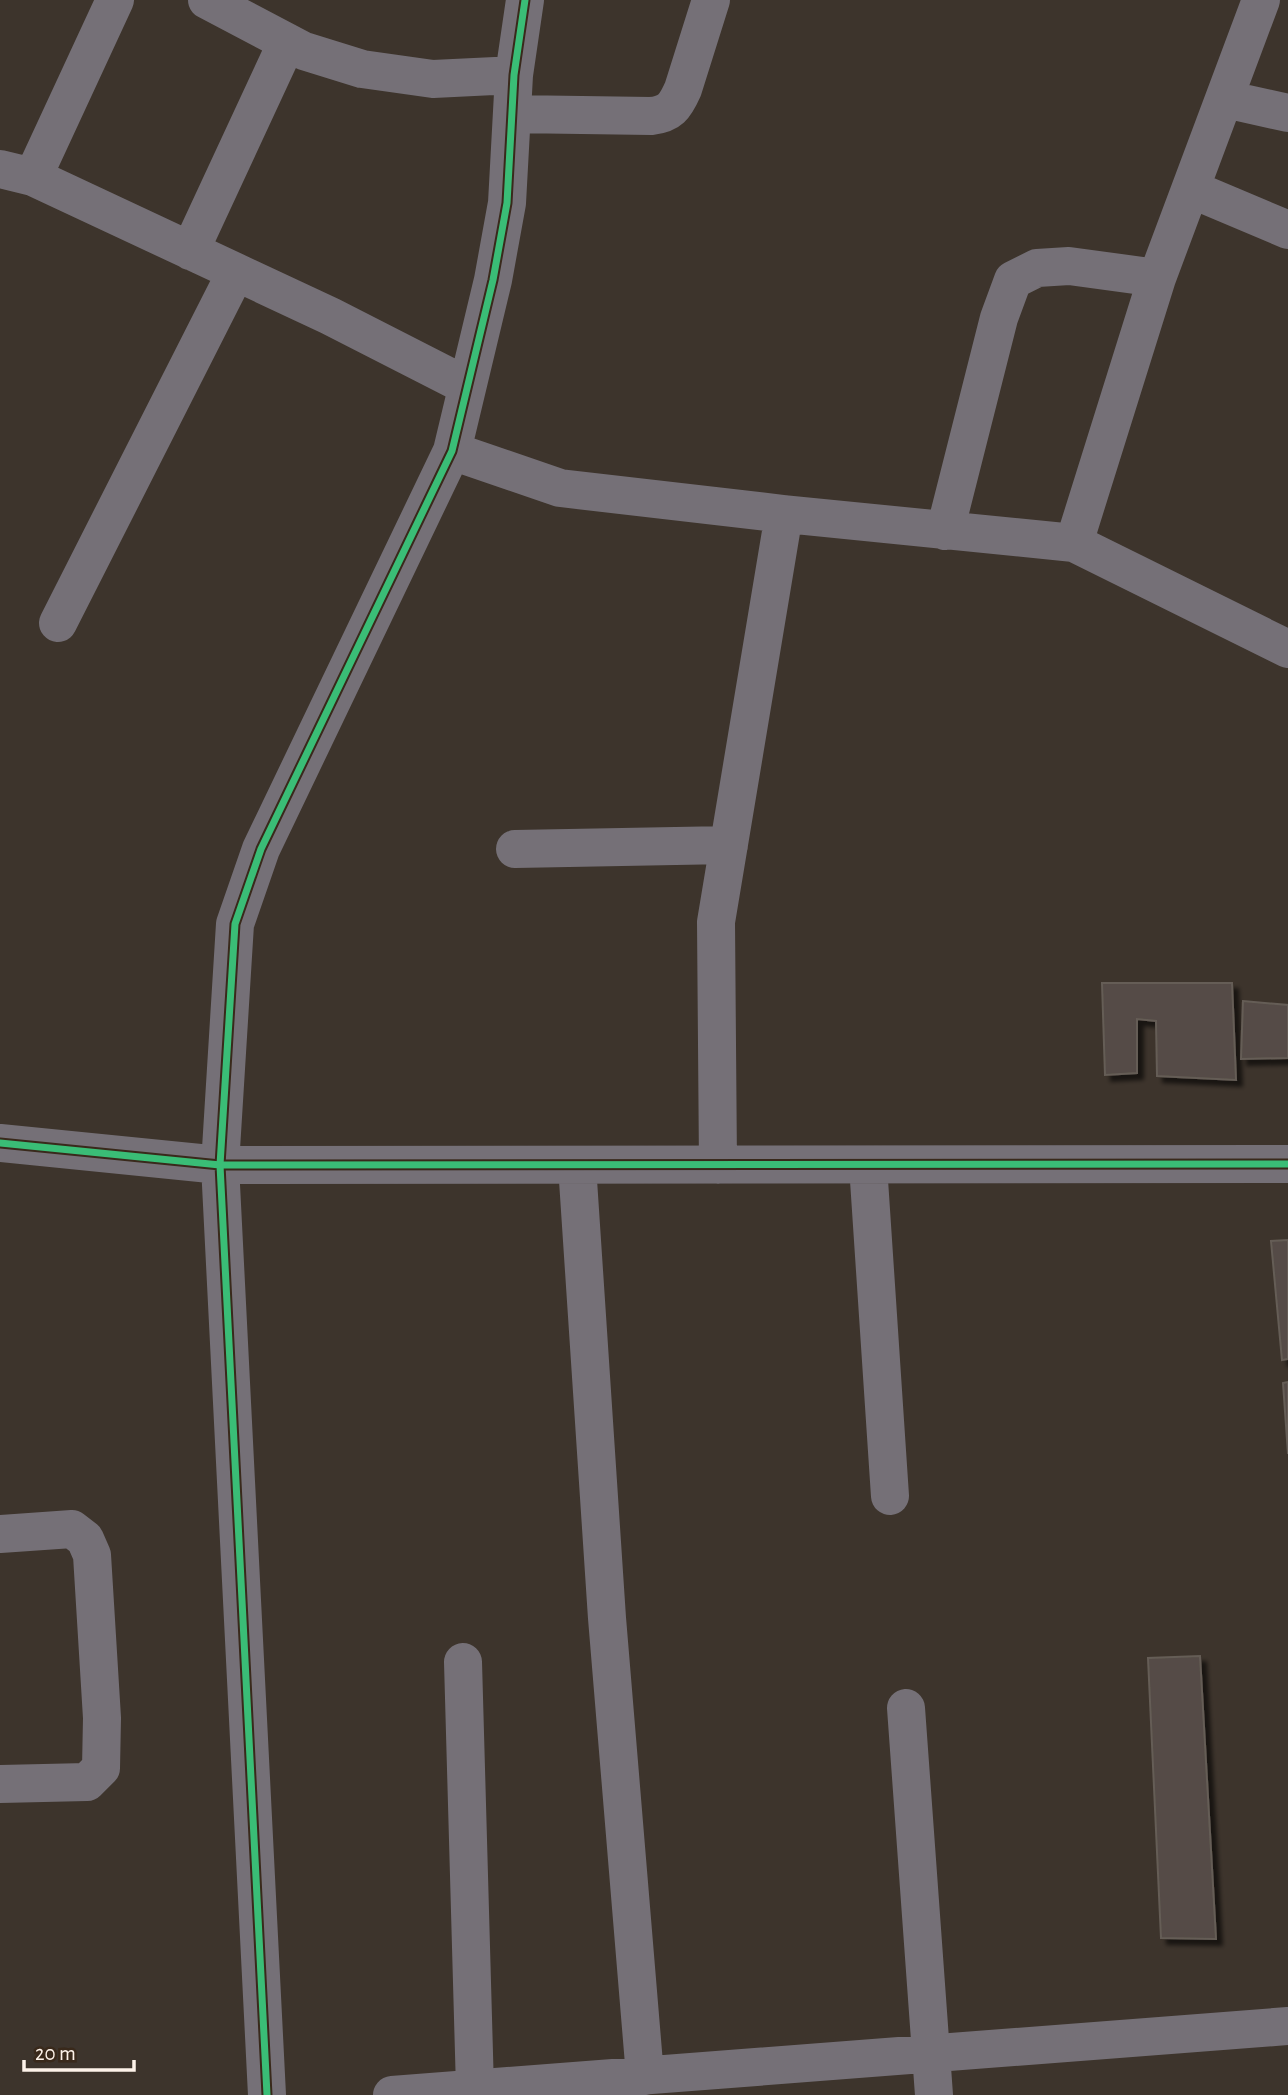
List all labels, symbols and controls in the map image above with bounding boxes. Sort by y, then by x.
scale bar [24,2028,135,2072]
text: 20 m [35,2043,76,2064]

